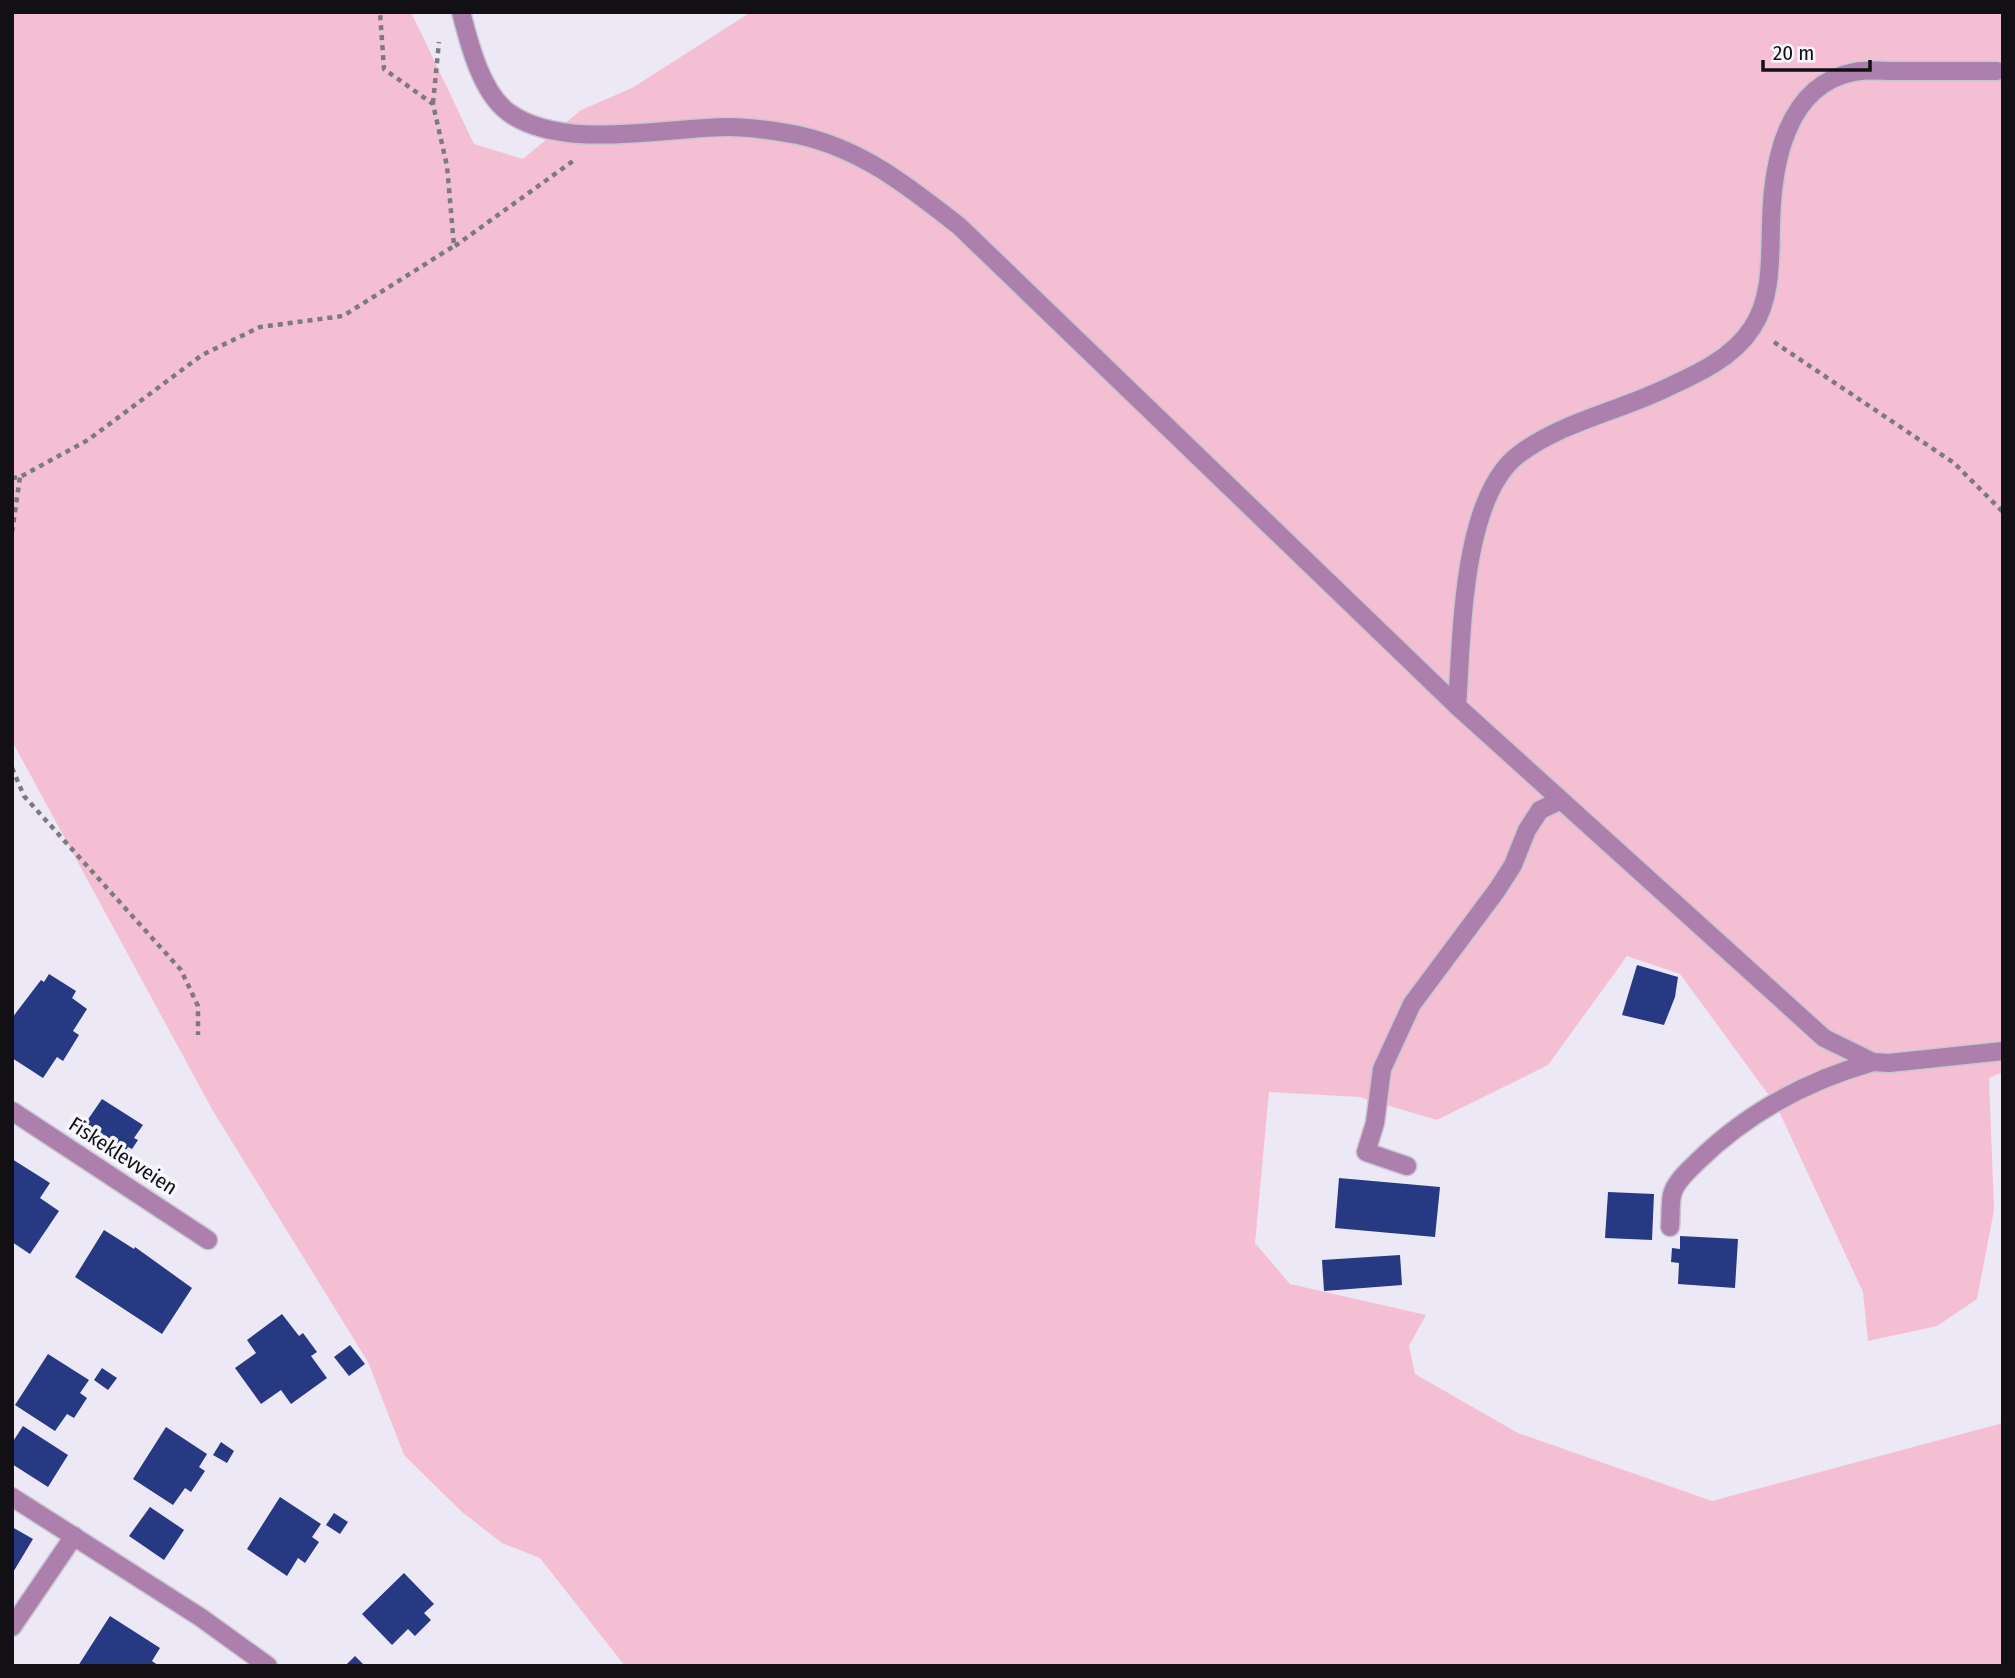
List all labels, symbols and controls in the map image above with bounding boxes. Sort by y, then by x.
scale bar [1763,28,1870,72]
text: 20 m [1773,40,1814,66]
street label: Fiskeklevveien [64,1111,182,1201]

